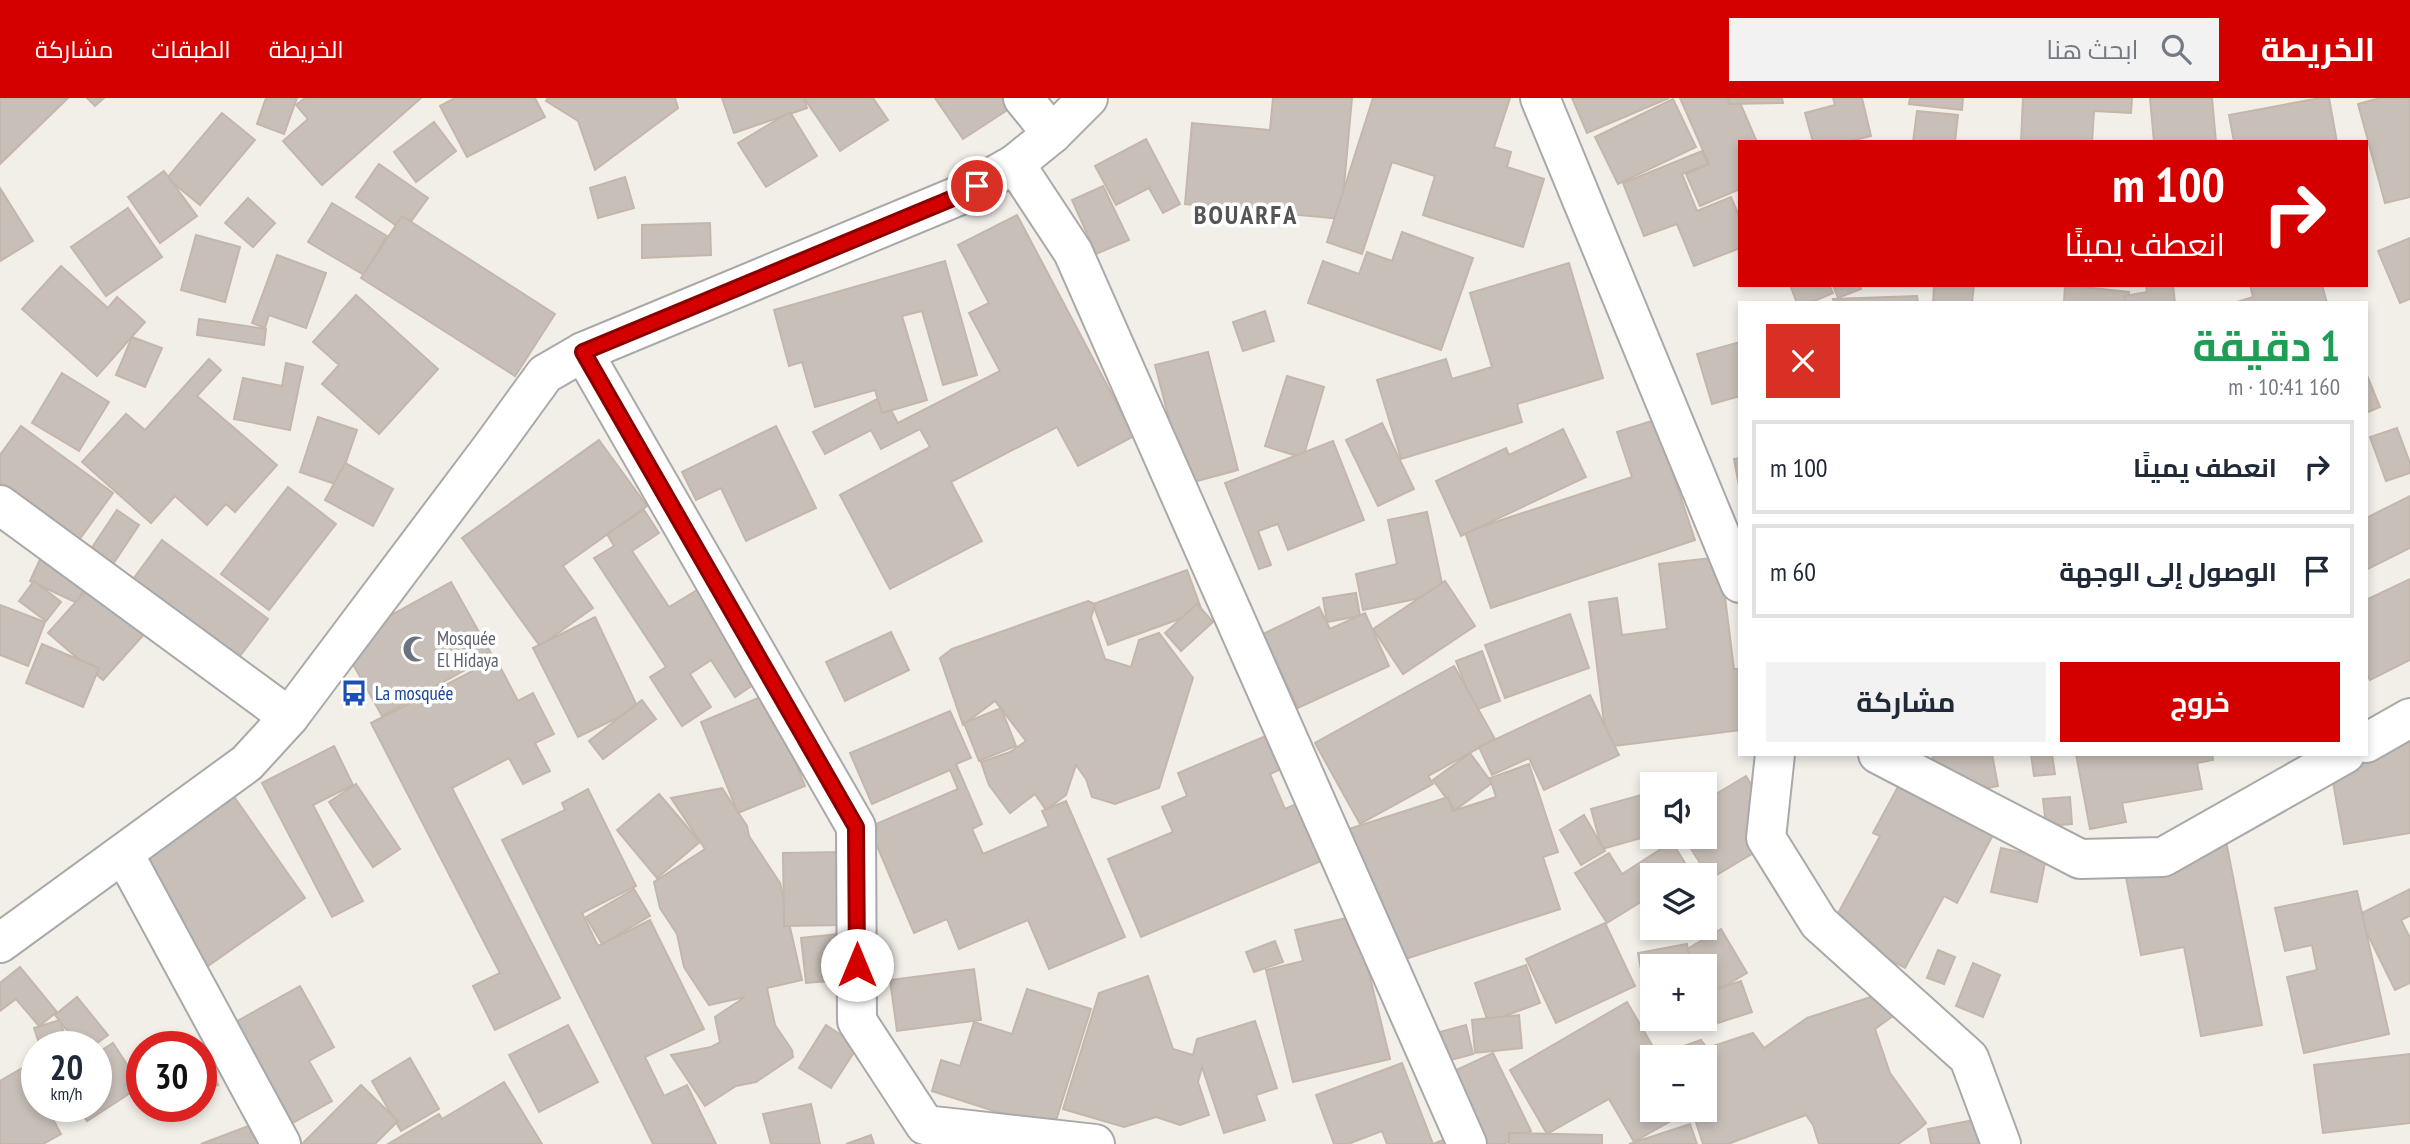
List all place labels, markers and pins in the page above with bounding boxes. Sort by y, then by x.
pin [947,156,1007,216]
place label: Mosquée El Hidaya [437,626,498,672]
mosque icon: Mosquée El Hidaya [401,634,431,664]
bus stop icon: La mosquée [339,678,369,708]
place label: La mosquée [375,681,453,705]

